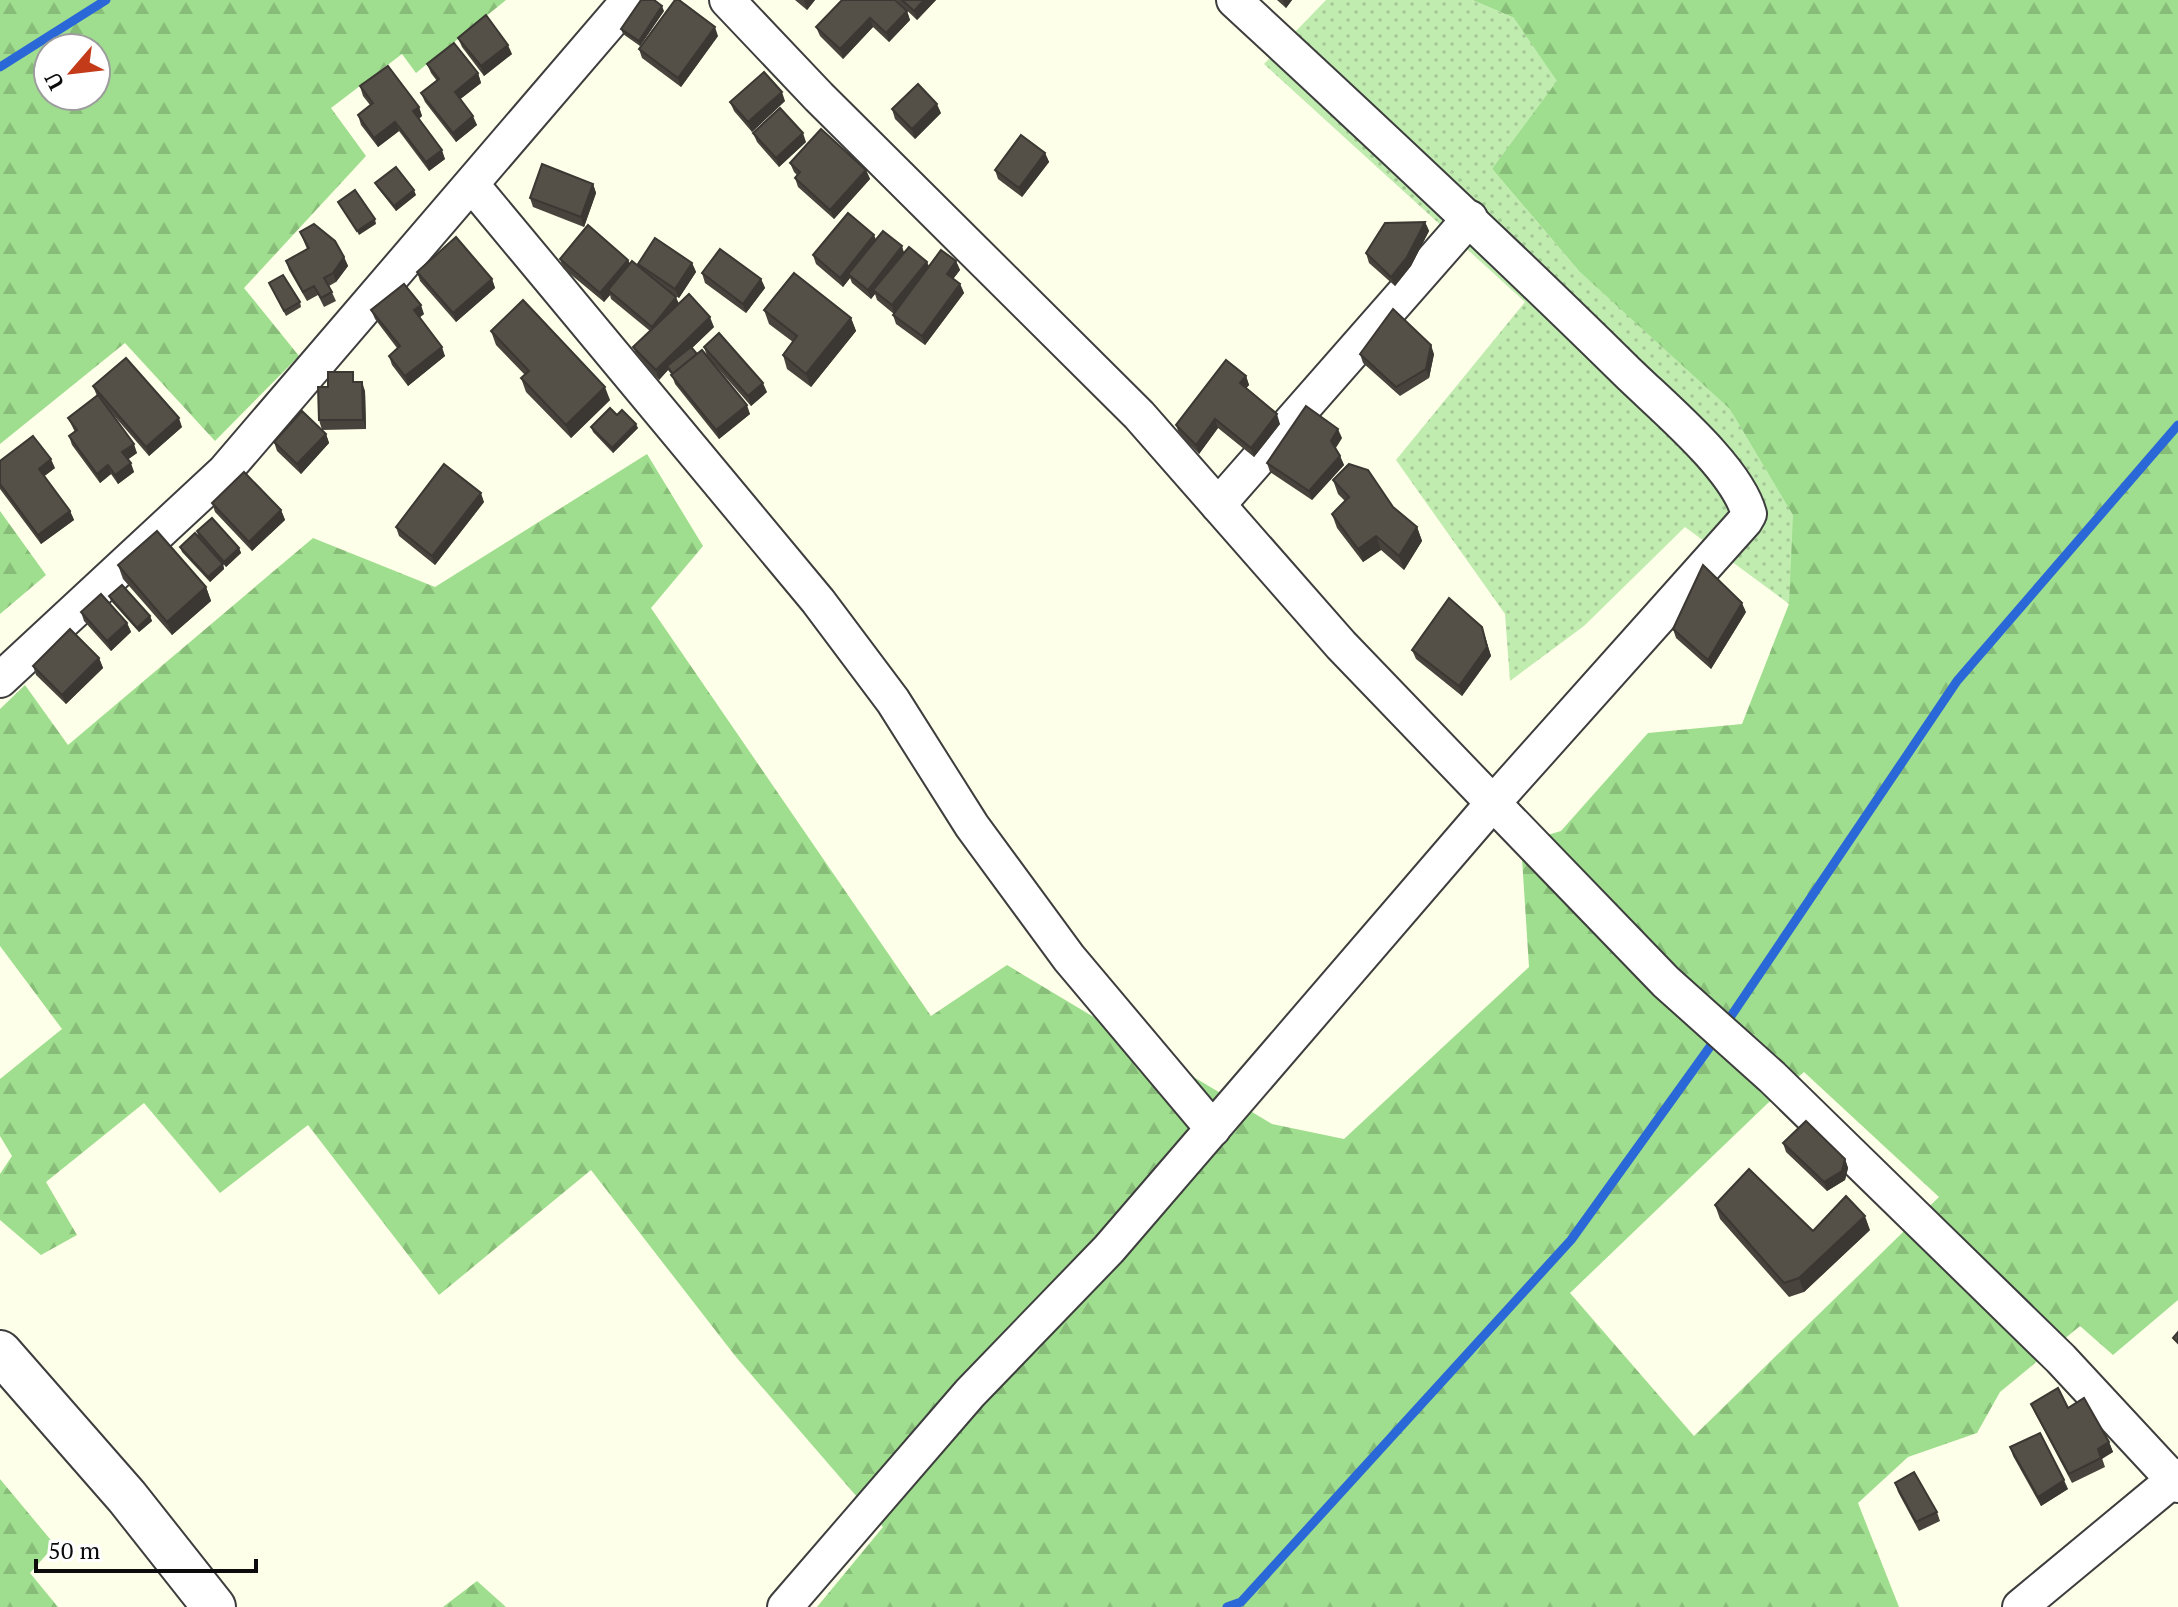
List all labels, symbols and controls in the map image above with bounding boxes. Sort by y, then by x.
north arrow [32,32,112,112]
text: U [37,68,70,95]
scale bar [36,1523,256,1573]
text: 50 m [48,1534,100,1566]

